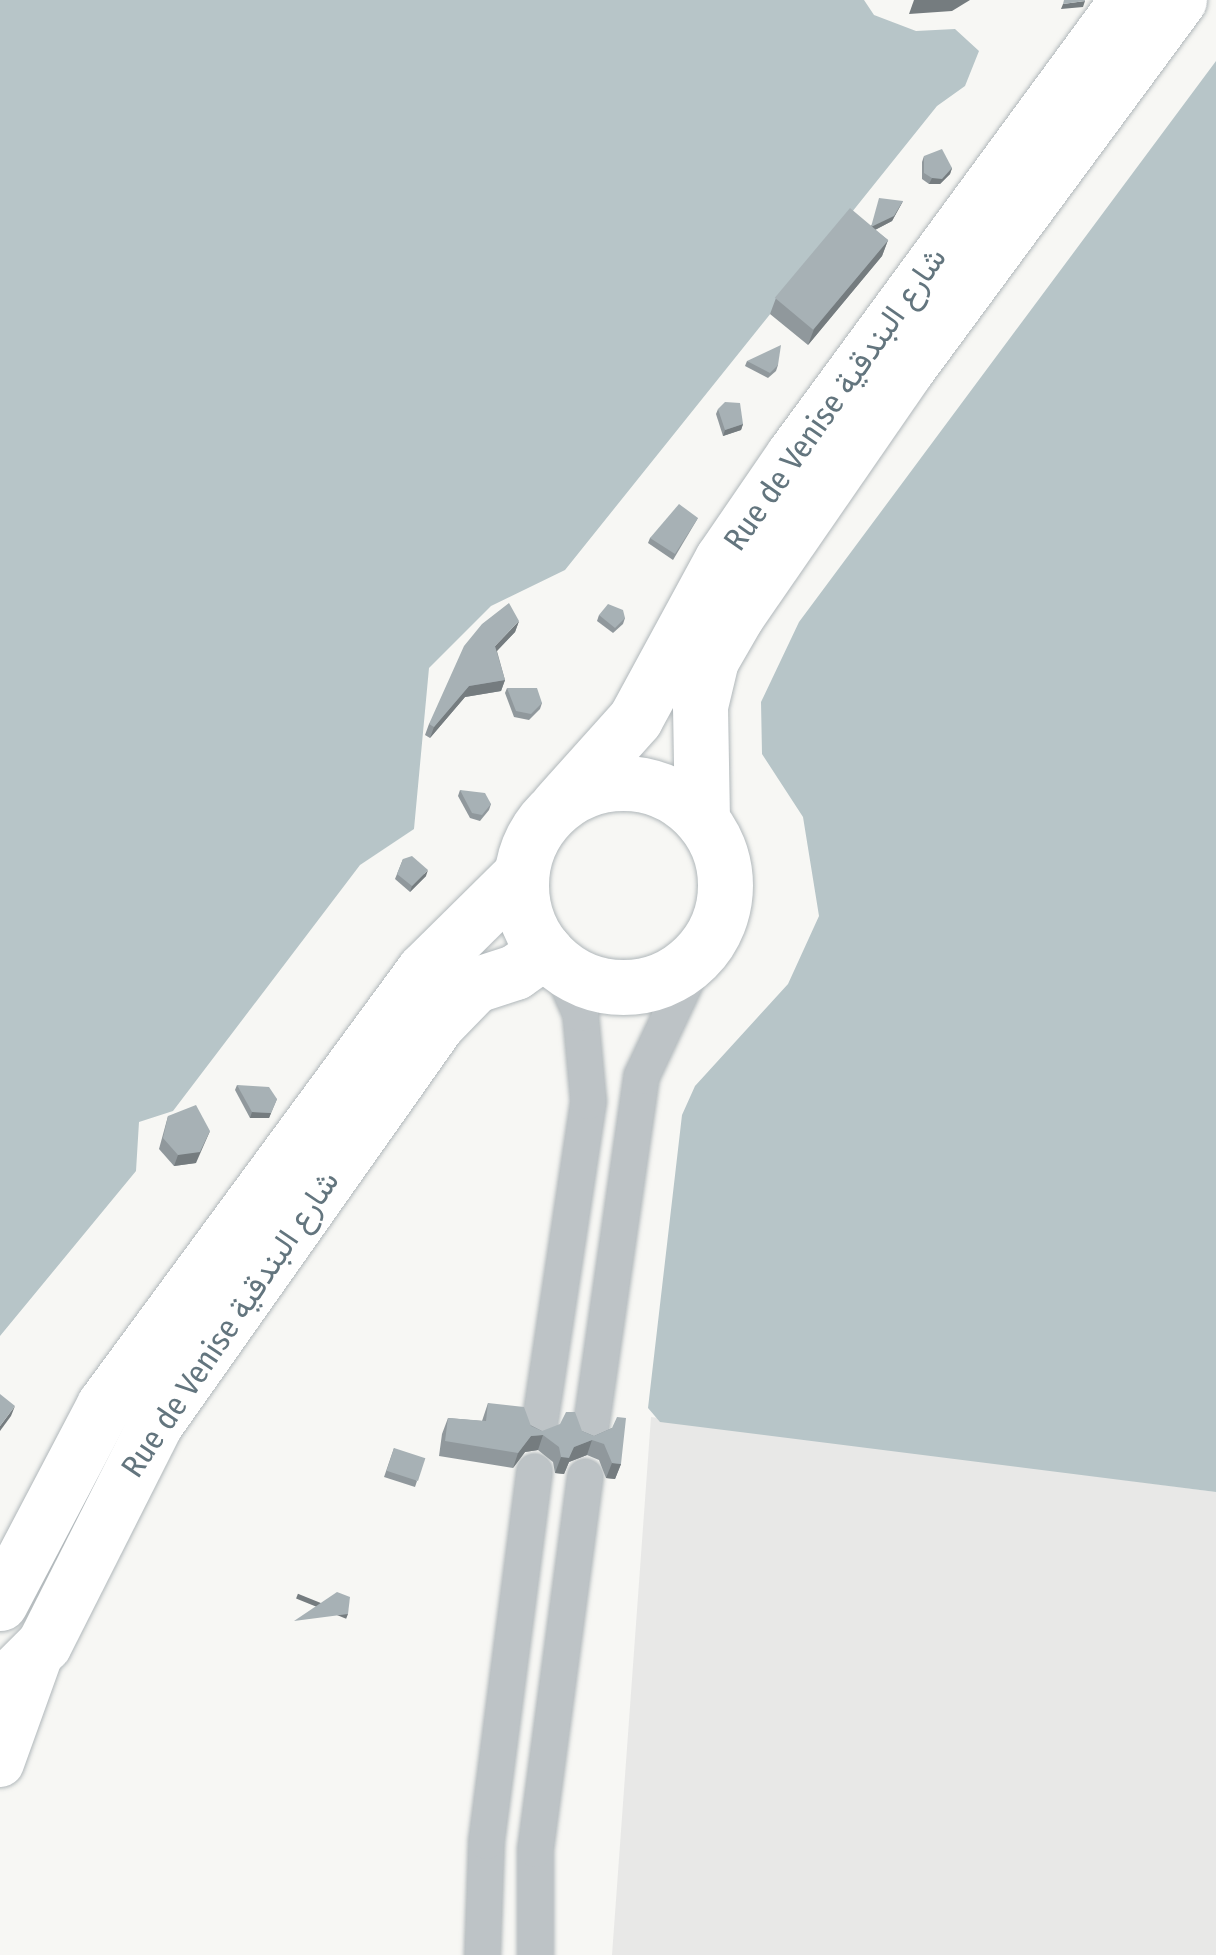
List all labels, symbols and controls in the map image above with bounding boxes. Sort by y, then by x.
street label: Rue de Venise شارع البندقية [716,240,954,558]
street label: Rue de Venise شارع البندقية [113,1163,347,1485]

